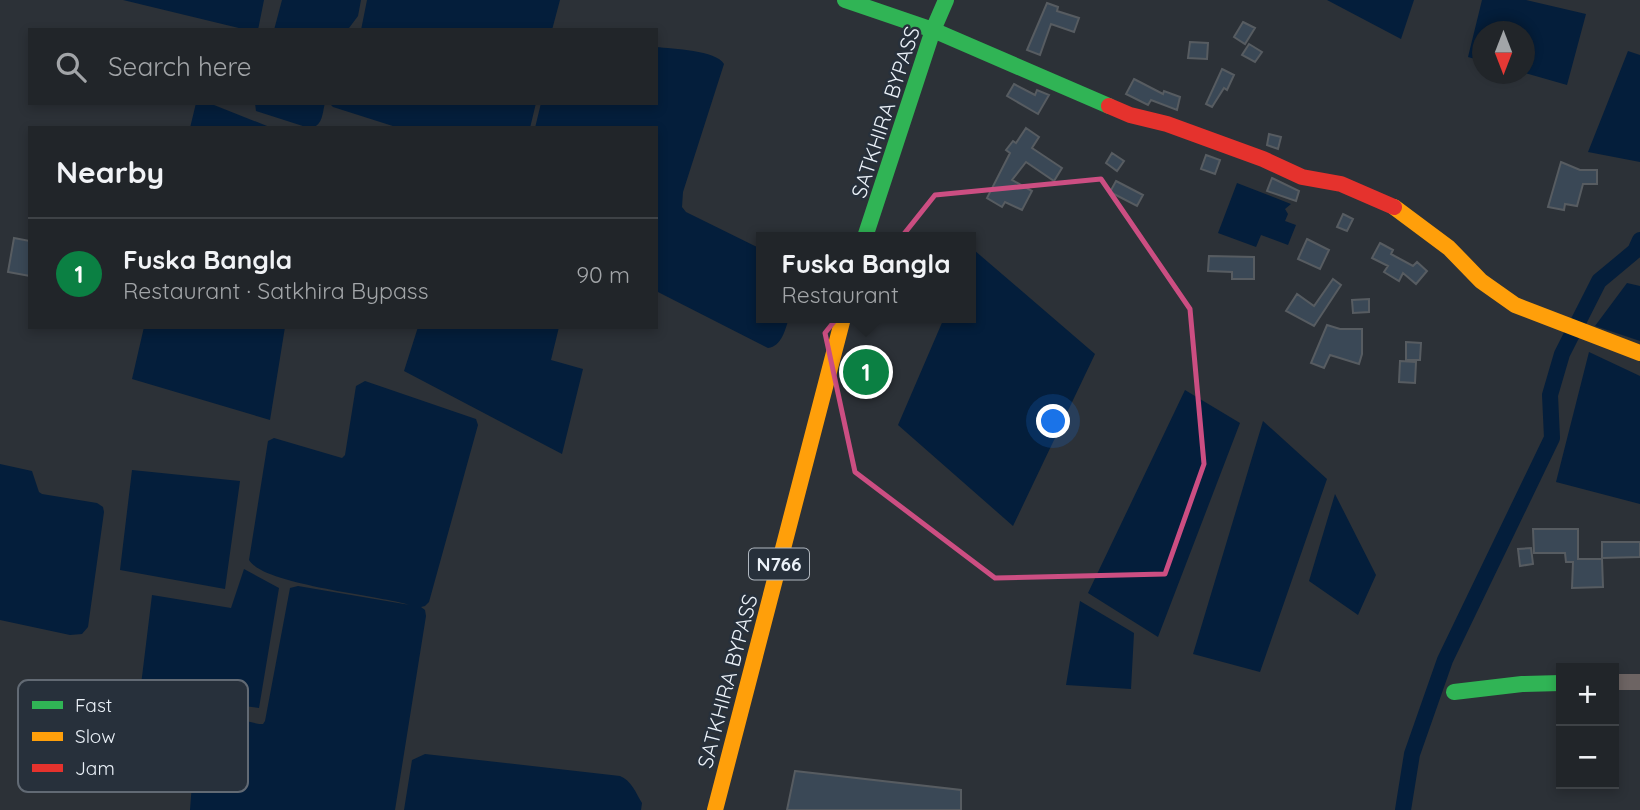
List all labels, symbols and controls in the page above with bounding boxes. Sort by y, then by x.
north arrow [1472,21,1535,84]
street label: SATKHIRA BYPASS [845,23,925,201]
search box [28,28,658,105]
icon: search [52,48,90,86]
text: Search here [108,50,252,83]
text: Nearby [56,153,164,191]
popup [756,232,976,323]
text: Fuska Bangla [123,243,292,276]
text: Fuska Bangla [781,247,951,280]
text: 1 [75,260,83,289]
text: 90 m [576,260,630,289]
text: Restaurant · Satkhira Bypass [123,276,428,305]
text: Restaurant [781,280,899,309]
pin: 1 [843,346,889,398]
your location [1036,404,1070,438]
road number: N766 [749,548,809,580]
street label: SATKHIRA BYPASS [691,591,763,771]
map controls [1556,663,1619,789]
button: + [1556,663,1619,726]
legend [18,680,248,792]
text: Fast [75,693,112,717]
text: Slow [75,724,116,748]
button: − [1556,726,1619,789]
text: Jam [75,756,115,780]

